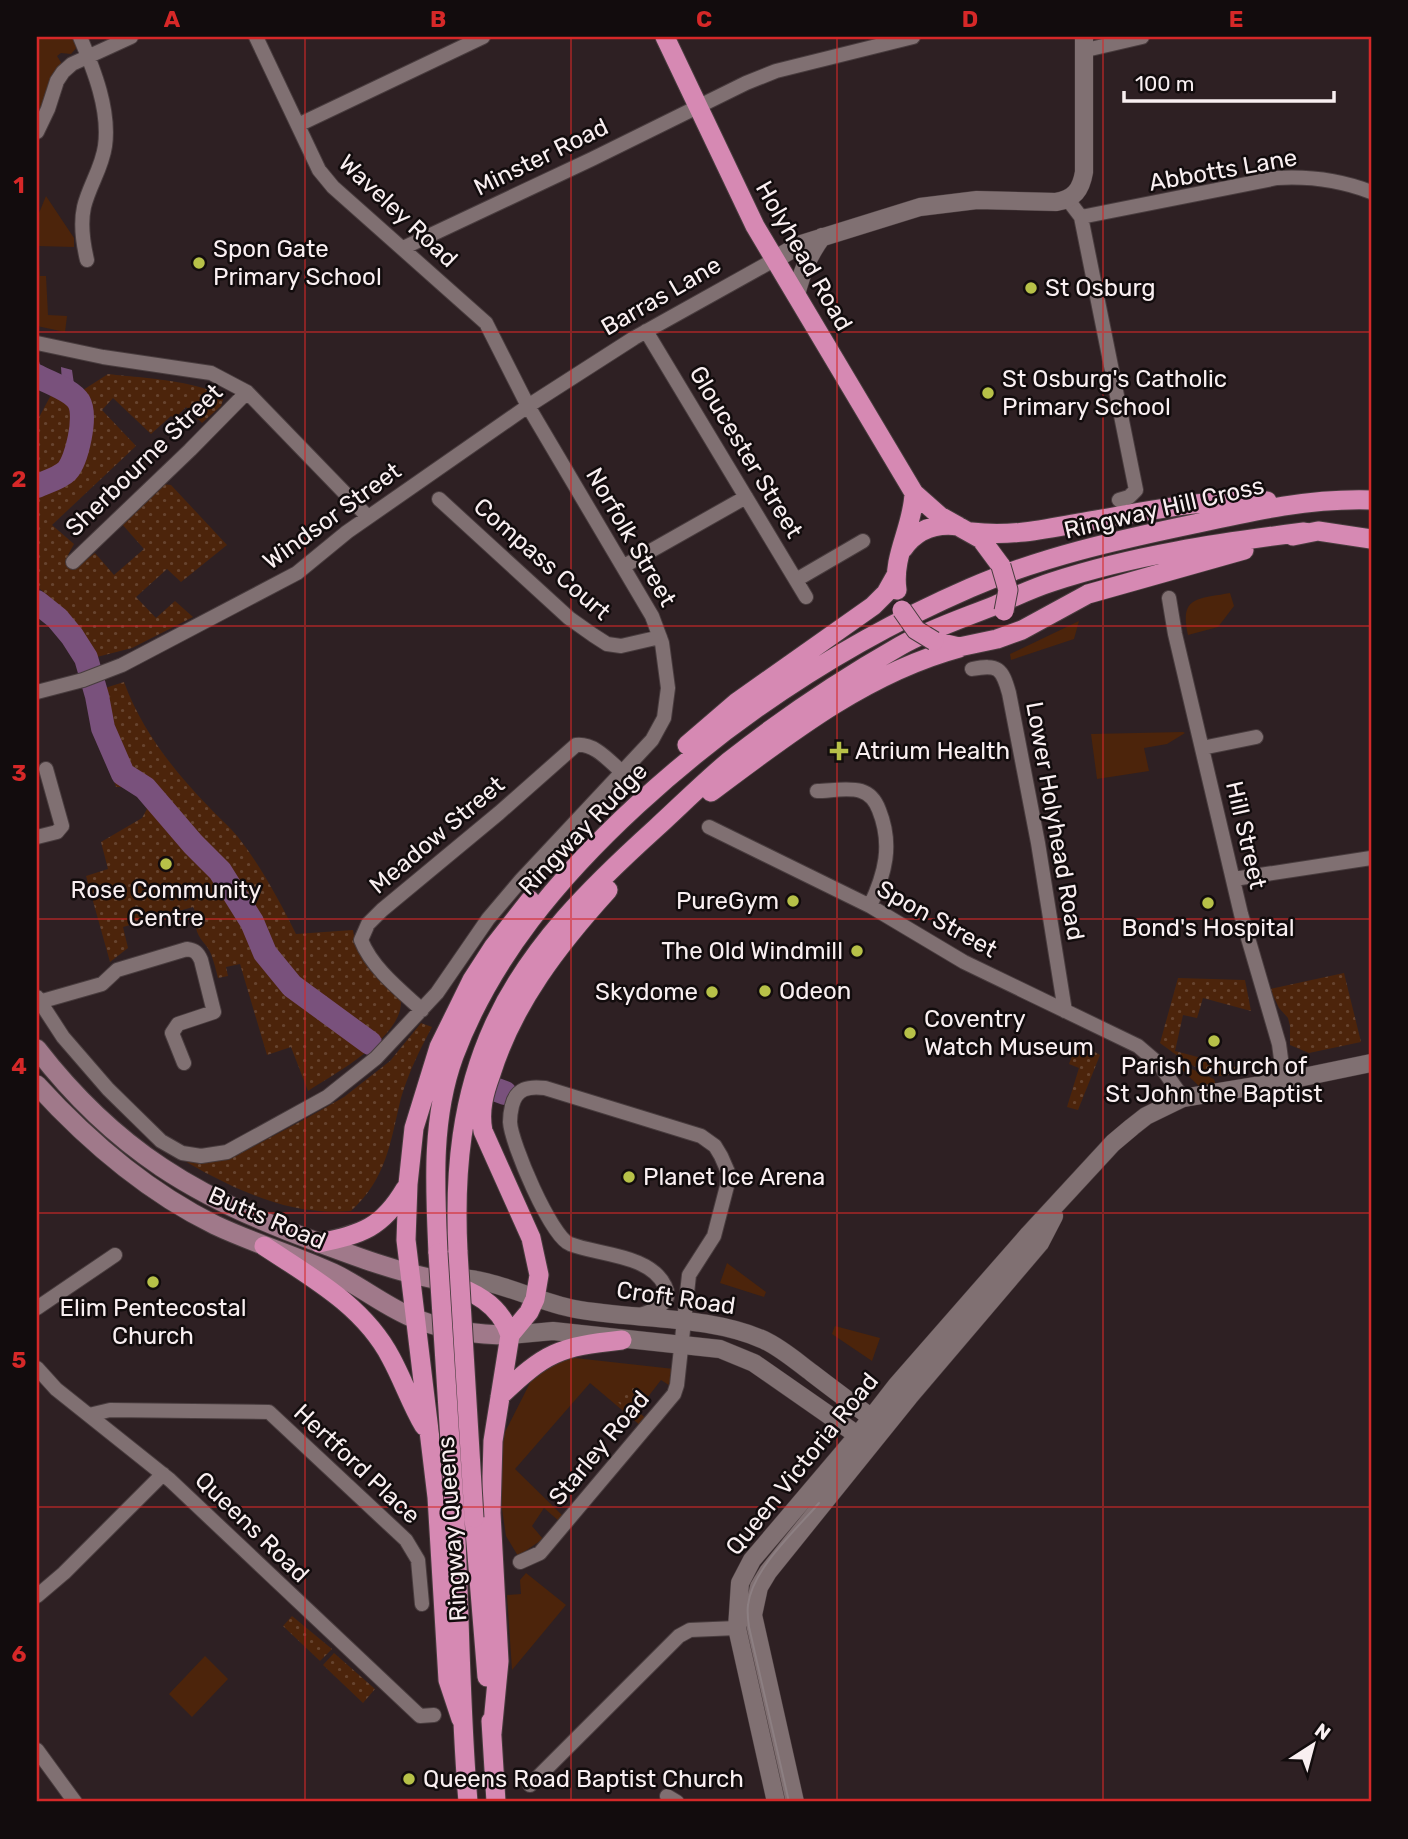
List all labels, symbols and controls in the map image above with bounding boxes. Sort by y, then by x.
text: A [164,5,181,33]
text: B [430,5,446,33]
text: C [696,5,712,33]
text: D [962,5,978,33]
text: E [1229,5,1243,33]
scale bar [1124,60,1334,104]
text: 100 m [1135,71,1194,96]
street label: Minster Road [469,112,613,202]
street label: Abbotts Lane [1147,143,1299,197]
street label: Waveley Road [333,149,463,273]
text: 1 [13,171,25,199]
street label: Holyhead Road [750,176,858,336]
place label: Spon Gate Primary School [213,235,382,291]
street label: Barras Lane [596,251,726,341]
marker: Spon Gate Primary School [191,255,207,271]
place label: St Osburg [1045,274,1156,302]
marker: St Osburg [1023,280,1039,296]
street label: Gloucester Street [684,361,808,543]
place label: St Osburg's Catholic Primary School [1002,365,1227,421]
street label: Sherbourne Street [60,378,228,542]
marker: St Osburg's Catholic Primary School [980,385,996,401]
street label: Windsor Street [258,457,406,575]
street label: Norfolk Street [580,463,682,611]
text: 2 [12,465,26,493]
street label: Ringway Hill Cross [1061,471,1267,545]
street label: Compass Court [468,492,616,626]
street label: Lower Holyhead Road [1020,699,1090,943]
place label: Atrium Health [855,737,1010,765]
marker: Atrium Health [829,741,849,761]
street label: Ringway Rudge [513,757,653,901]
text: 3 [11,759,27,787]
street label: Meadow Street [364,770,510,900]
street label: Hill Street [1220,778,1272,892]
marker: Rose Community Centre [158,856,174,872]
street label: Spon Street [872,875,1002,963]
place label: Rose Community Centre [71,876,261,932]
place label: PureGym [676,887,779,915]
marker: PureGym [785,893,801,909]
marker: Bond's Hospital [1200,895,1216,911]
place label: Bond's Hospital [1121,914,1295,942]
place label: The Old Windmill [661,937,843,965]
marker: The Old Windmill [849,943,865,959]
place label: Odeon [779,977,851,1005]
place label: Skydome [595,978,698,1006]
marker: Odeon [757,983,773,999]
marker: Skydome [704,984,720,1000]
place label: Coventry Watch Museum [924,1005,1094,1061]
marker: Coventry Watch Museum [902,1025,918,1041]
marker: Parish Church of St John the Baptist [1206,1033,1222,1049]
text: 4 [11,1052,27,1080]
place label: Parish Church of St John the Baptist [1105,1052,1323,1108]
place label: Planet Ice Arena [643,1163,825,1191]
marker: Planet Ice Arena [621,1169,637,1185]
street label: Butts Road [204,1181,330,1255]
marker: Elim Pentecostal Church [145,1274,161,1290]
street label: Croft Road [615,1276,737,1320]
place label: Elim Pentecostal Church [60,1294,247,1350]
text: 5 [12,1346,27,1374]
street label: Queen Victoria Road [720,1367,884,1561]
street label: Starley Road [543,1385,655,1511]
street label: Hertford Place [288,1398,426,1530]
street label: Ringway Queens [432,1436,472,1622]
street label: Queens Road [189,1466,315,1588]
text: 6 [12,1640,27,1668]
north arrow [1278,1710,1348,1780]
text: N [1310,1718,1335,1745]
place label: Queens Road Baptist Church [423,1765,744,1793]
marker: Queens Road Baptist Church [401,1771,417,1787]

